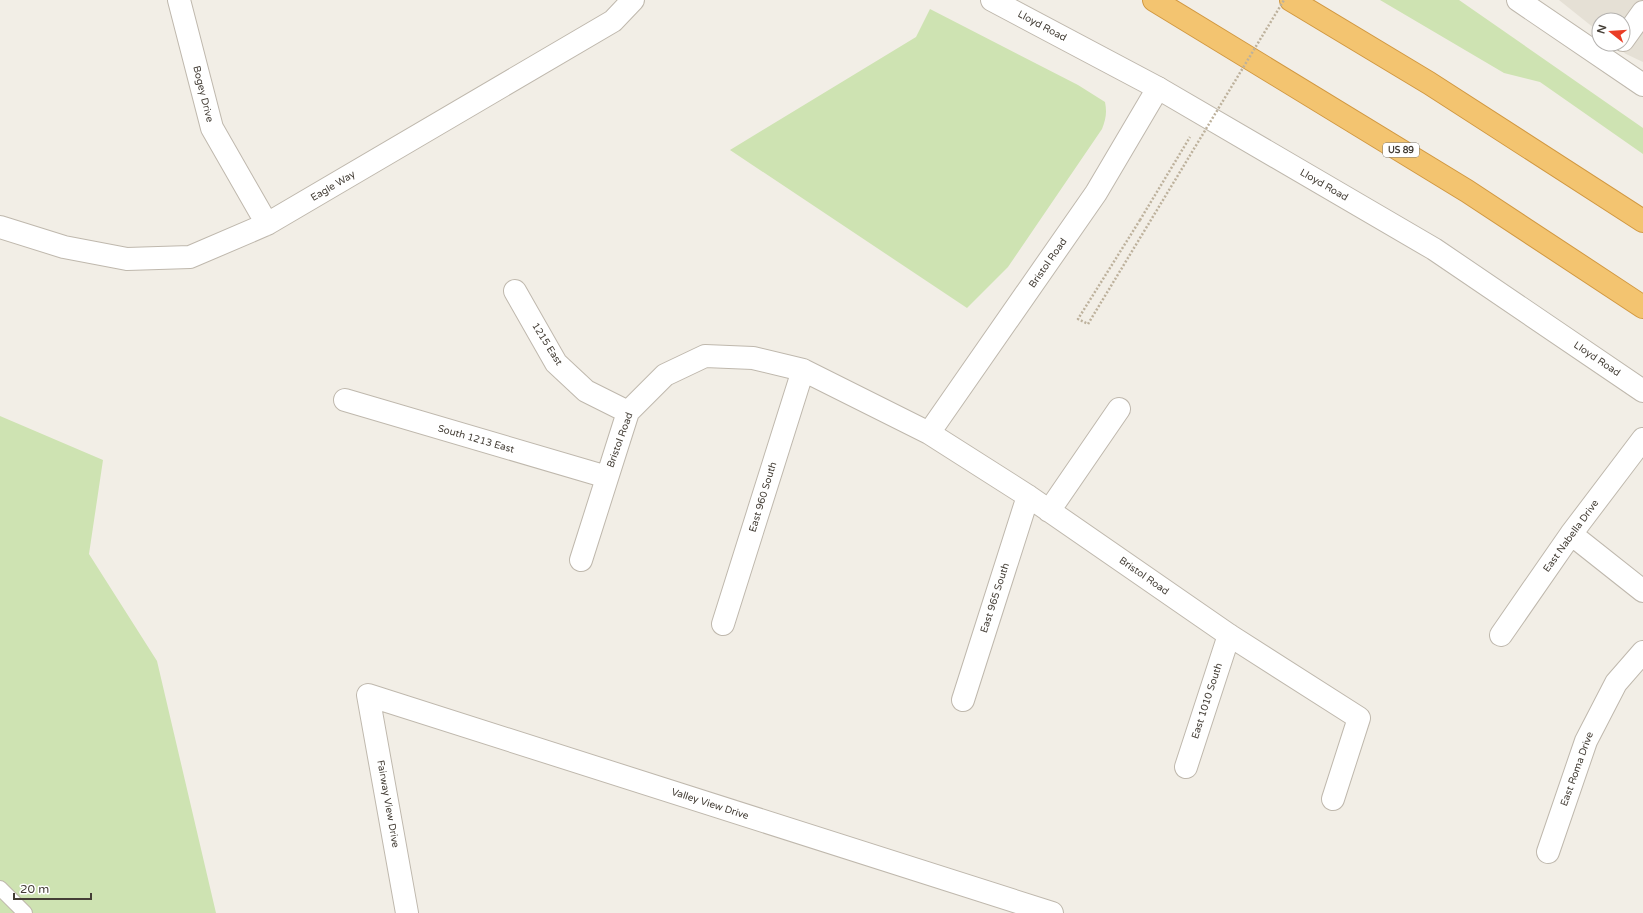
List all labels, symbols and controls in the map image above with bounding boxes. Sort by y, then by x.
street label: Lloyd Road [1016,8,1068,44]
north arrow [1591,12,1631,52]
text: N [1594,23,1609,35]
street label: Bogey Drive [190,65,216,124]
road number: US 89 [1383,143,1419,157]
street label: Lloyd Road [1298,166,1350,204]
street label: Eagle Way [309,168,358,204]
street label: Bristol Road [1026,236,1070,290]
street label: 1215 East [529,320,565,368]
street label: Lloyd Road [1571,339,1623,379]
street label: Bristol Road [604,411,636,469]
street label: South 1213 East [436,422,516,456]
street label: East 960 South [747,460,779,534]
street label: East Nabella Drive [1541,497,1601,575]
street label: Bristol Road [1117,554,1171,598]
street label: East 965 South [978,562,1012,634]
street label: East 1010 South [1189,662,1225,740]
street label: East Roma Drive [1558,730,1596,808]
street label: Fairway View Drive [374,759,402,849]
street label: Valley View Drive [670,786,751,822]
scale bar [14,875,91,901]
text: 20 m [20,882,49,896]

